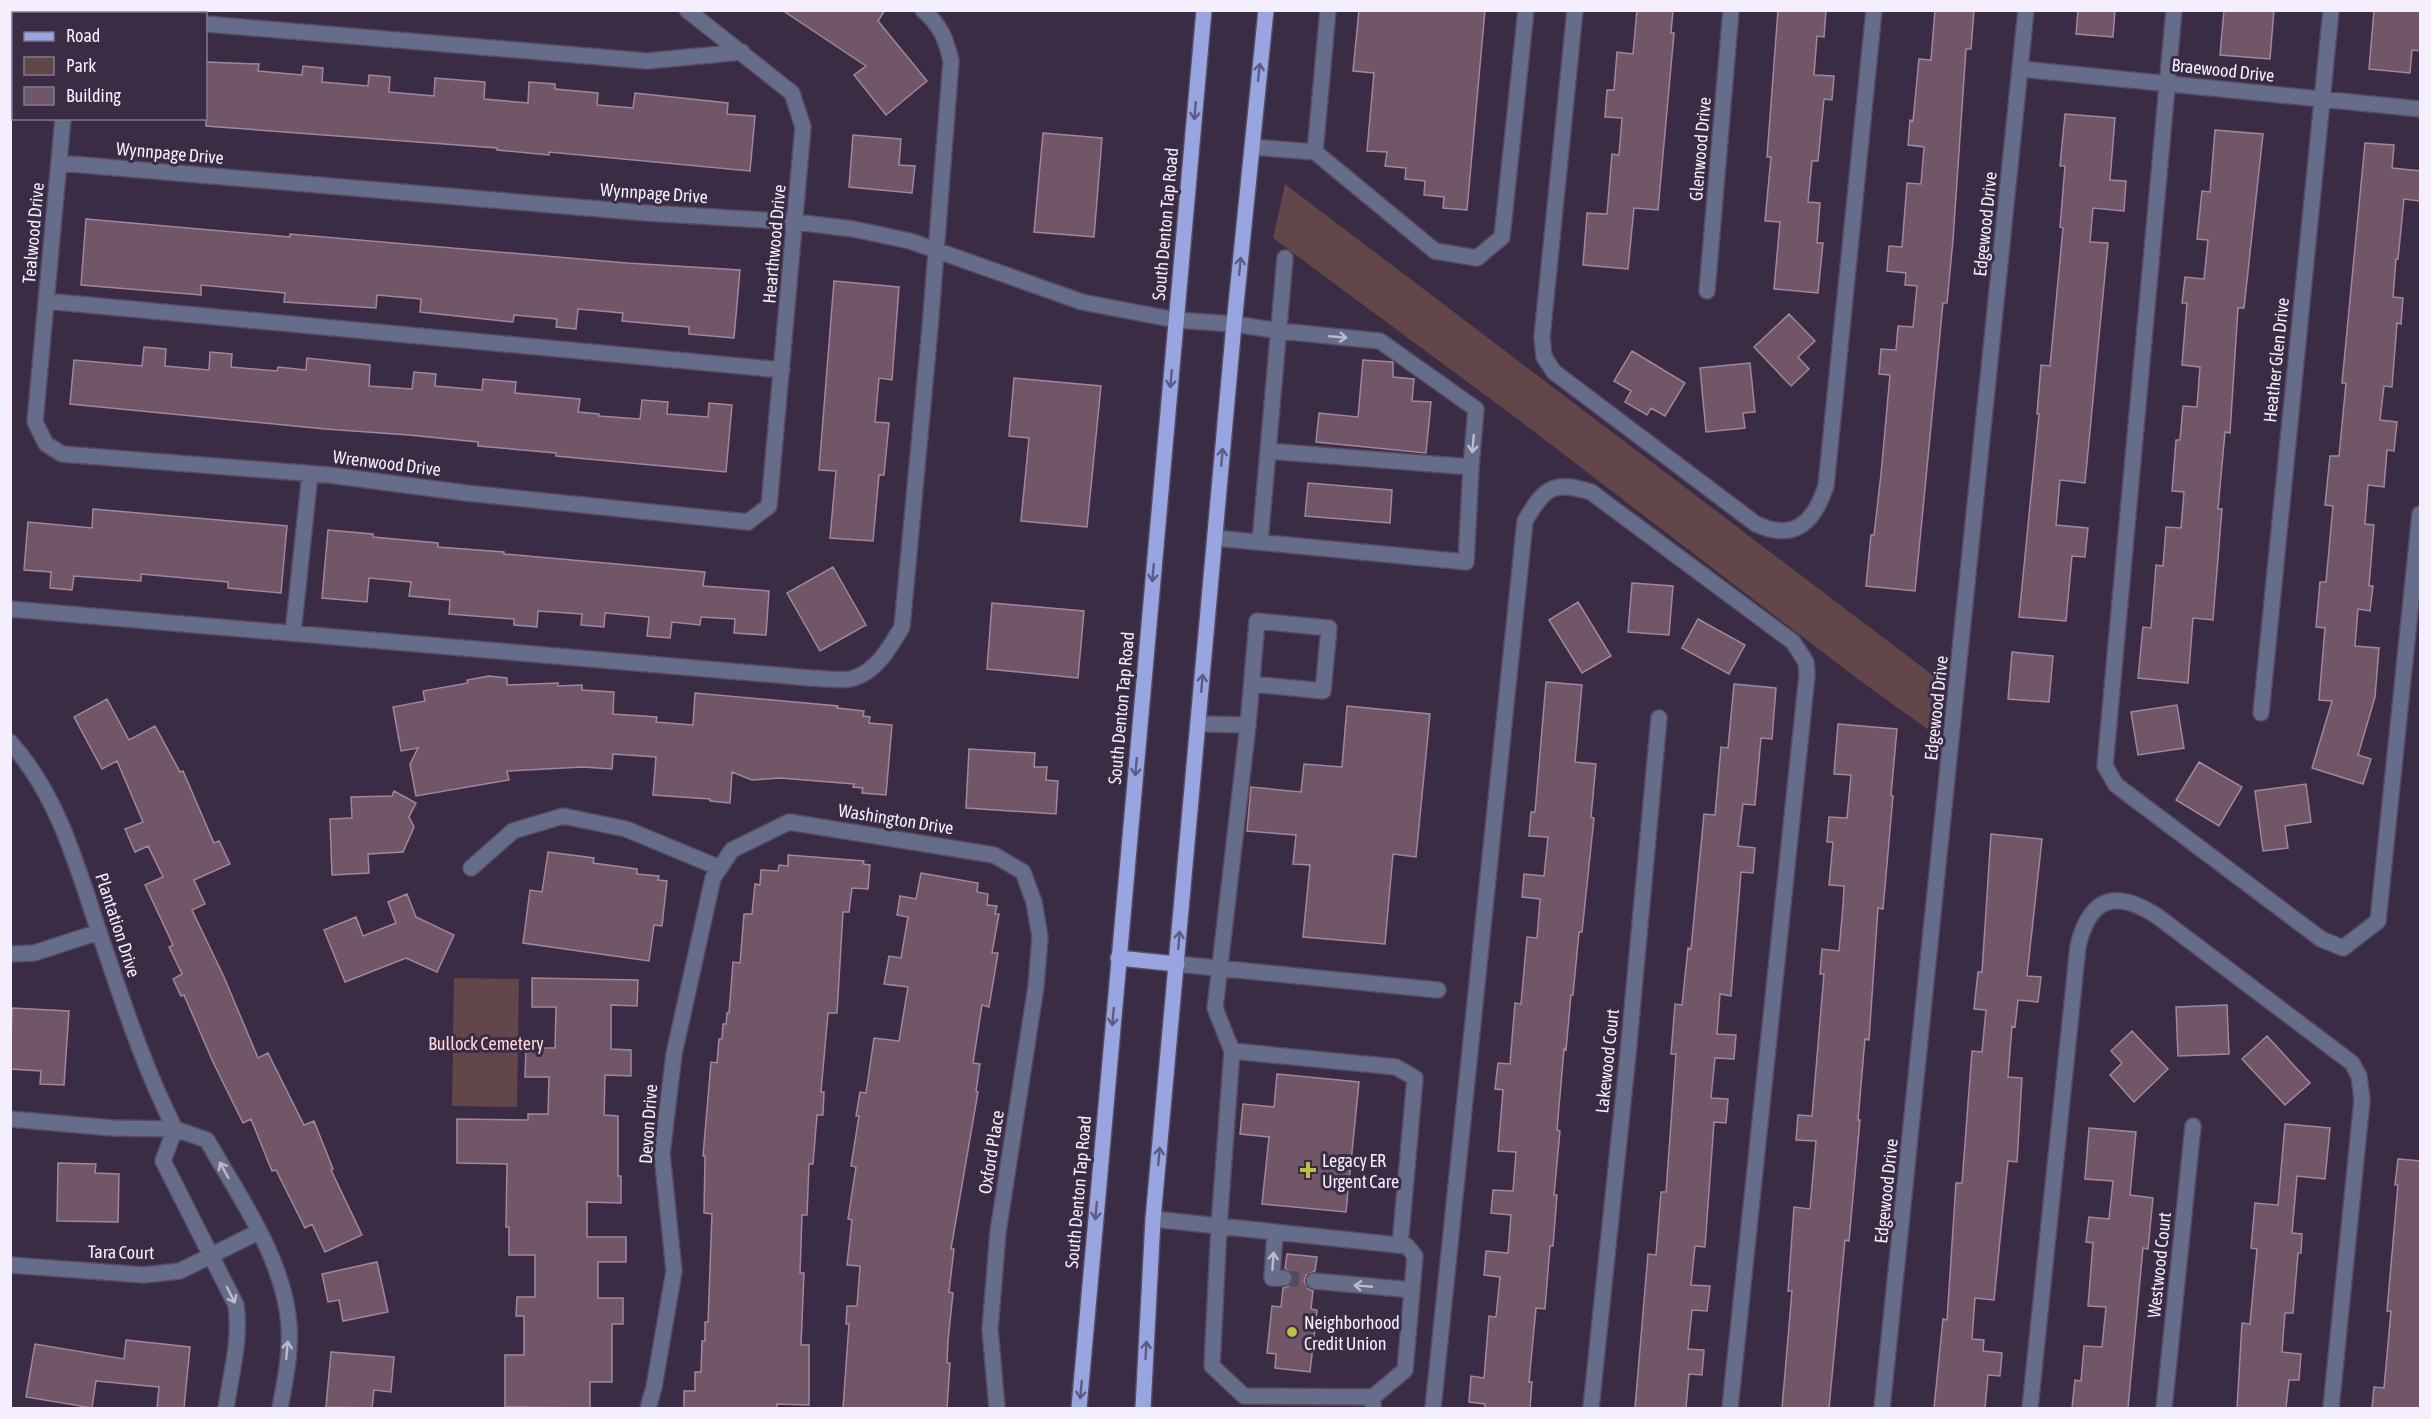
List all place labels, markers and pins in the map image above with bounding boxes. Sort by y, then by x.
place label: Legacy ER Urgent Care [1322,1150,1399,1192]
marker: Legacy ER Urgent Care [1299,1161,1317,1179]
place label: Neighborhood Credit Union [1304,1312,1400,1354]
marker: Neighborhood Credit Union [1285,1325,1299,1339]

